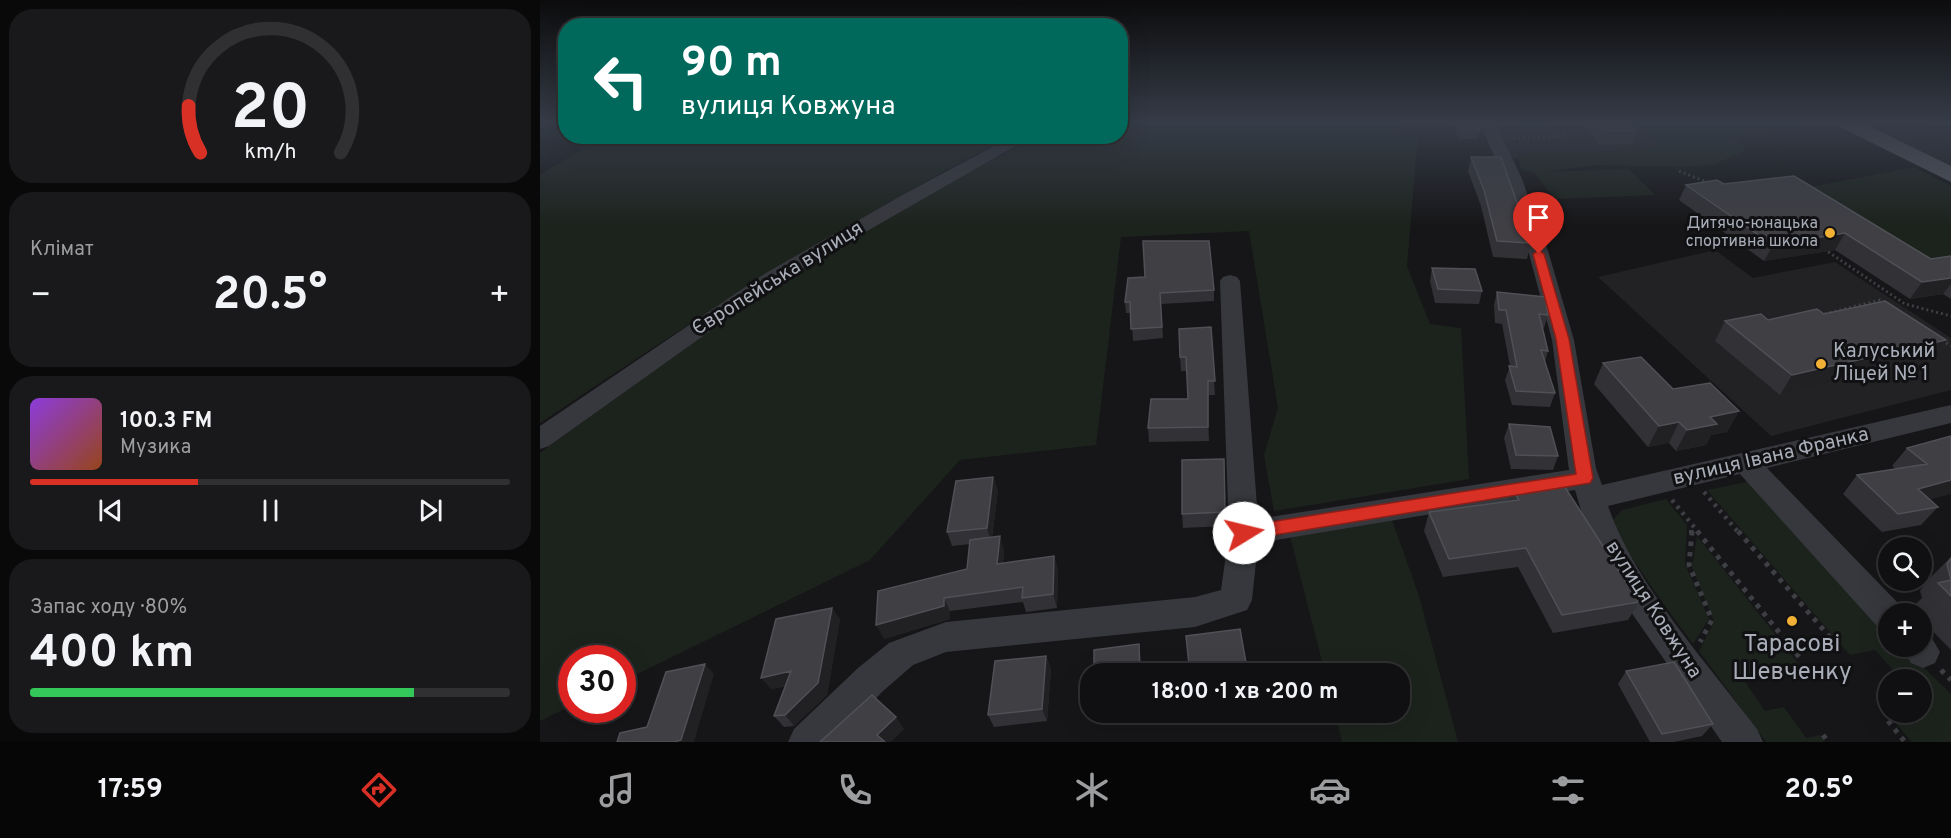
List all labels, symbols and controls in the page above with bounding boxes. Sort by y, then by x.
text: 90 m [681,38,782,91]
icon: left [582,42,660,120]
text: 20 [230,72,310,151]
text: вулиця Ковжуна [681,90,896,124]
text: km/h [244,140,296,167]
pin [1513,192,1564,254]
icon: arrive [1522,201,1555,234]
place label: Дитячо-юнацька спортивна школа [1686,214,1818,252]
street label: Європейська вулиця [687,216,869,342]
marker: Дитячо-юнацька спортивна школа [1823,226,1837,240]
text: Клімат [30,237,94,263]
text: 20.5° [213,268,327,325]
text: − [30,276,51,318]
text: + [489,276,510,318]
place label: Калуський Ліцей № 1 [1833,339,1935,388]
marker: Калуський Ліцей № 1 [1814,357,1828,371]
text: 100.3 FM [120,408,212,435]
street label: вулиця Івана Франка [1671,422,1871,492]
text: Музика [120,435,191,461]
icon: previous [94,494,127,527]
icon: pause [254,494,287,527]
icon: next [414,494,447,527]
position arrow [1212,501,1276,565]
street label: вулиця Ковжуна [1599,536,1707,684]
map controls [1878,537,1932,723]
button: search [1878,537,1932,591]
text: Запас ходу · 80% [30,595,187,621]
button: + [1878,603,1932,657]
marker: Тарасові Шевченку [1785,614,1799,628]
text: 400 km [30,626,194,683]
place label: Тарасові Шевченку [1732,630,1852,688]
speed limit sign: 30 [558,645,636,723]
button: − [1878,669,1932,723]
text: 18:00 · 1 хв · 200 m [1152,679,1338,706]
icon: directions [358,769,400,811]
icon: music [596,769,638,811]
icon: phone [834,769,876,811]
icon: climate [1071,769,1113,811]
icon: car [1309,769,1351,811]
icon: filters [1547,769,1589,811]
text: 17:59 [98,773,163,807]
text: 20.5° [1784,773,1853,807]

